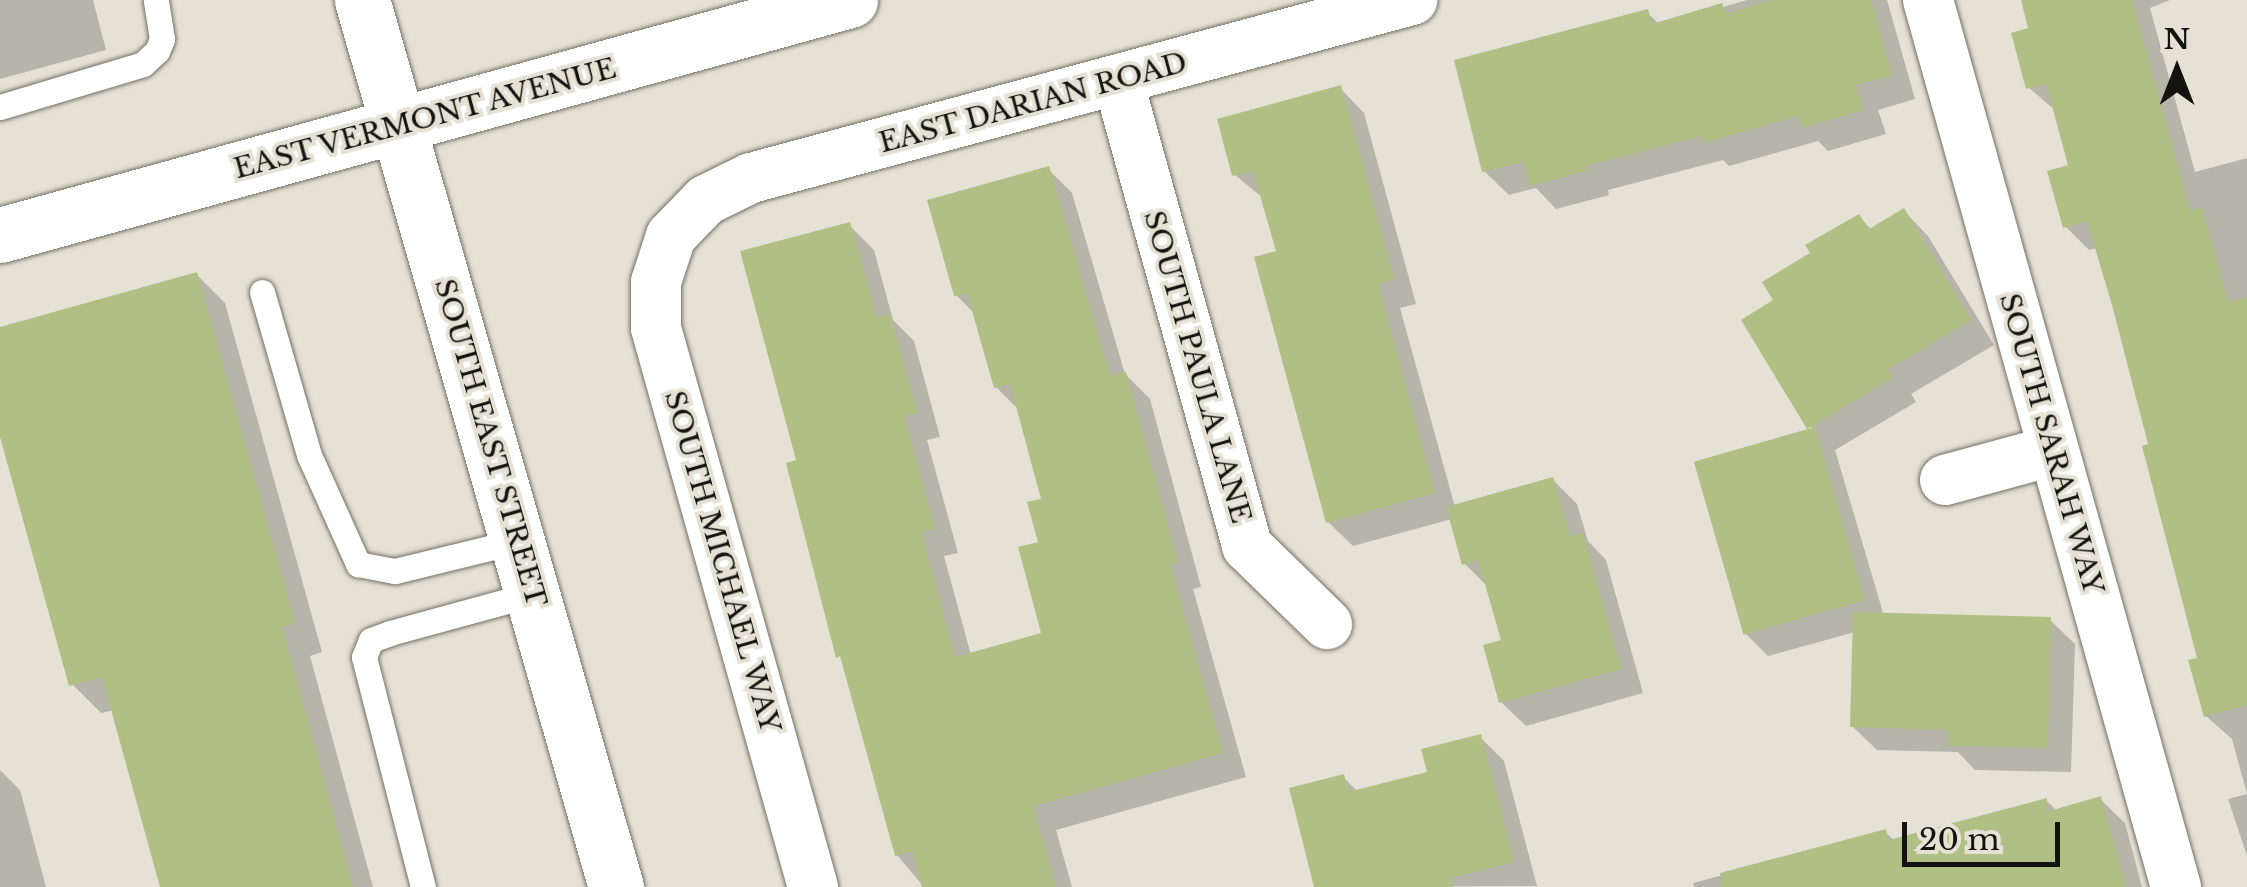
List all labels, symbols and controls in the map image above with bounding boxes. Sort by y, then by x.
north arrow [2127,20,2227,120]
text: N [2164,22,2190,57]
street label: EAST DARIAN ROAD [875,46,1191,160]
street label: EAST VERMONT AVENUE [228,51,622,187]
street label: SOUTH PAULA LANE [1136,206,1258,528]
street label: SOUTH EAST STREET [427,275,553,611]
street label: SOUTH SARAH WAY [1992,289,2110,599]
street label: SOUTH MICHAEL WAY [657,386,787,738]
scale bar [1907,802,2064,864]
text: 20 m [1919,821,2000,858]

